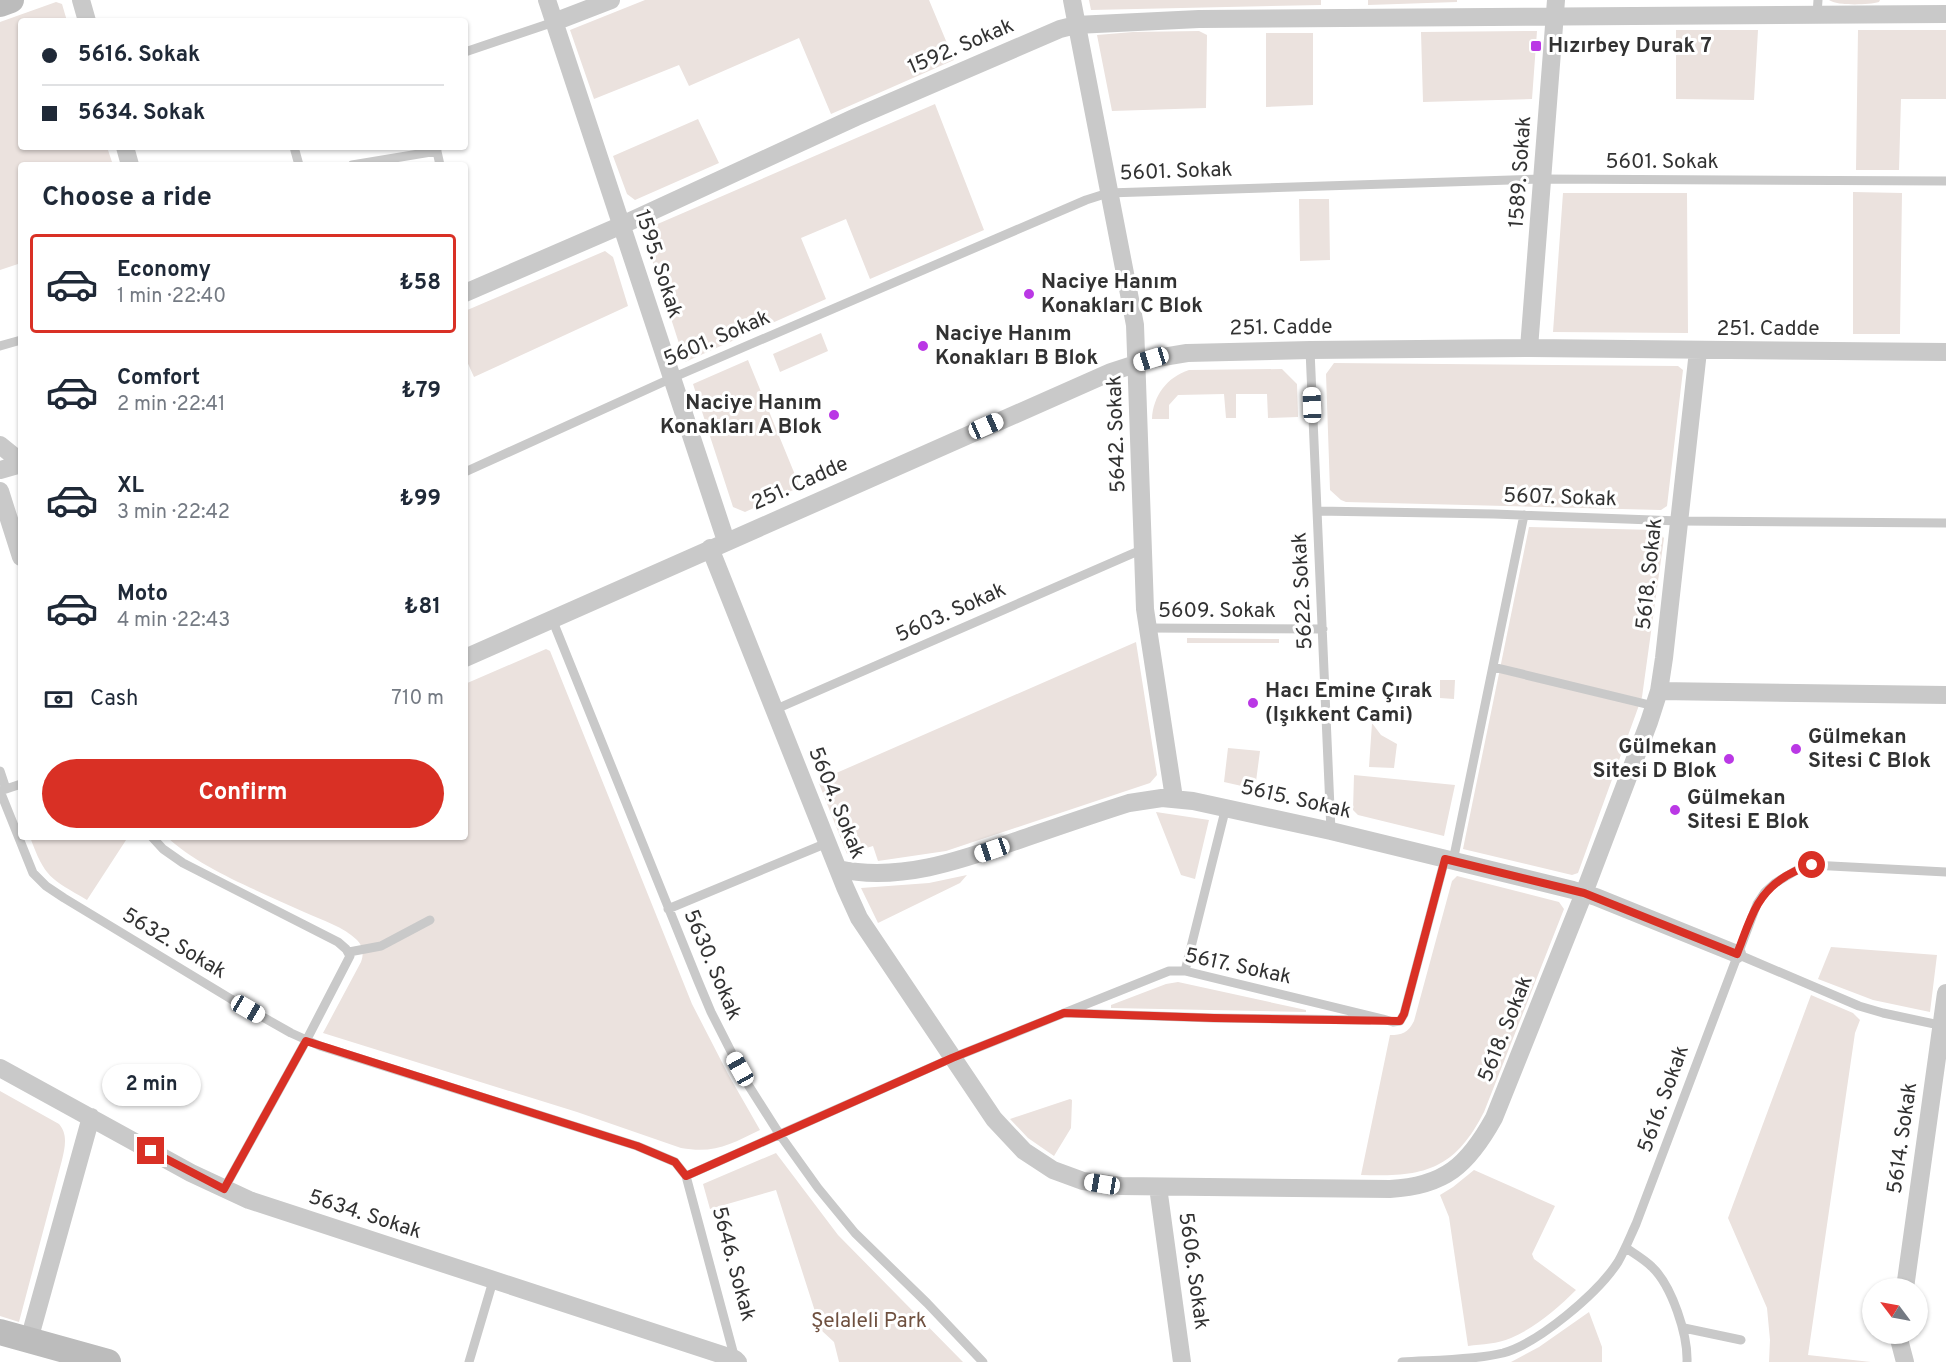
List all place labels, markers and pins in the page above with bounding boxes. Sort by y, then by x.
place label: Hızırbey Durak 7 [1548,33,1712,60]
marker: Hızırbey Durak 7 [1529,39,1543,53]
place label: Naciye Hanım Konakları C Blok [1041,269,1203,320]
marker: Naciye Hanım Konakları C Blok [1022,287,1036,301]
place label: Naciye Hanım Konakları B Blok [935,321,1098,372]
marker: Naciye Hanım Konakları B Blok [916,339,930,353]
place label: Naciye Hanım Konakları A Blok [660,390,822,441]
marker: Naciye Hanım Konakları A Blok [827,408,841,422]
place label: Hacı Emine Çırak (Işıkkent Cami) [1265,678,1433,729]
marker: Hacı Emine Çırak (Işıkkent Cami) [1246,696,1260,710]
place label: Gülmekan Sitesi C Blok [1808,724,1931,775]
place label: Gülmekan Sitesi D Blok [1593,734,1717,785]
marker: Gülmekan Sitesi C Blok [1789,742,1803,756]
marker: Gülmekan Sitesi D Blok [1722,752,1736,766]
place label: Gülmekan Sitesi E Blok [1687,785,1810,836]
marker: Gülmekan Sitesi E Blok [1668,803,1682,817]

